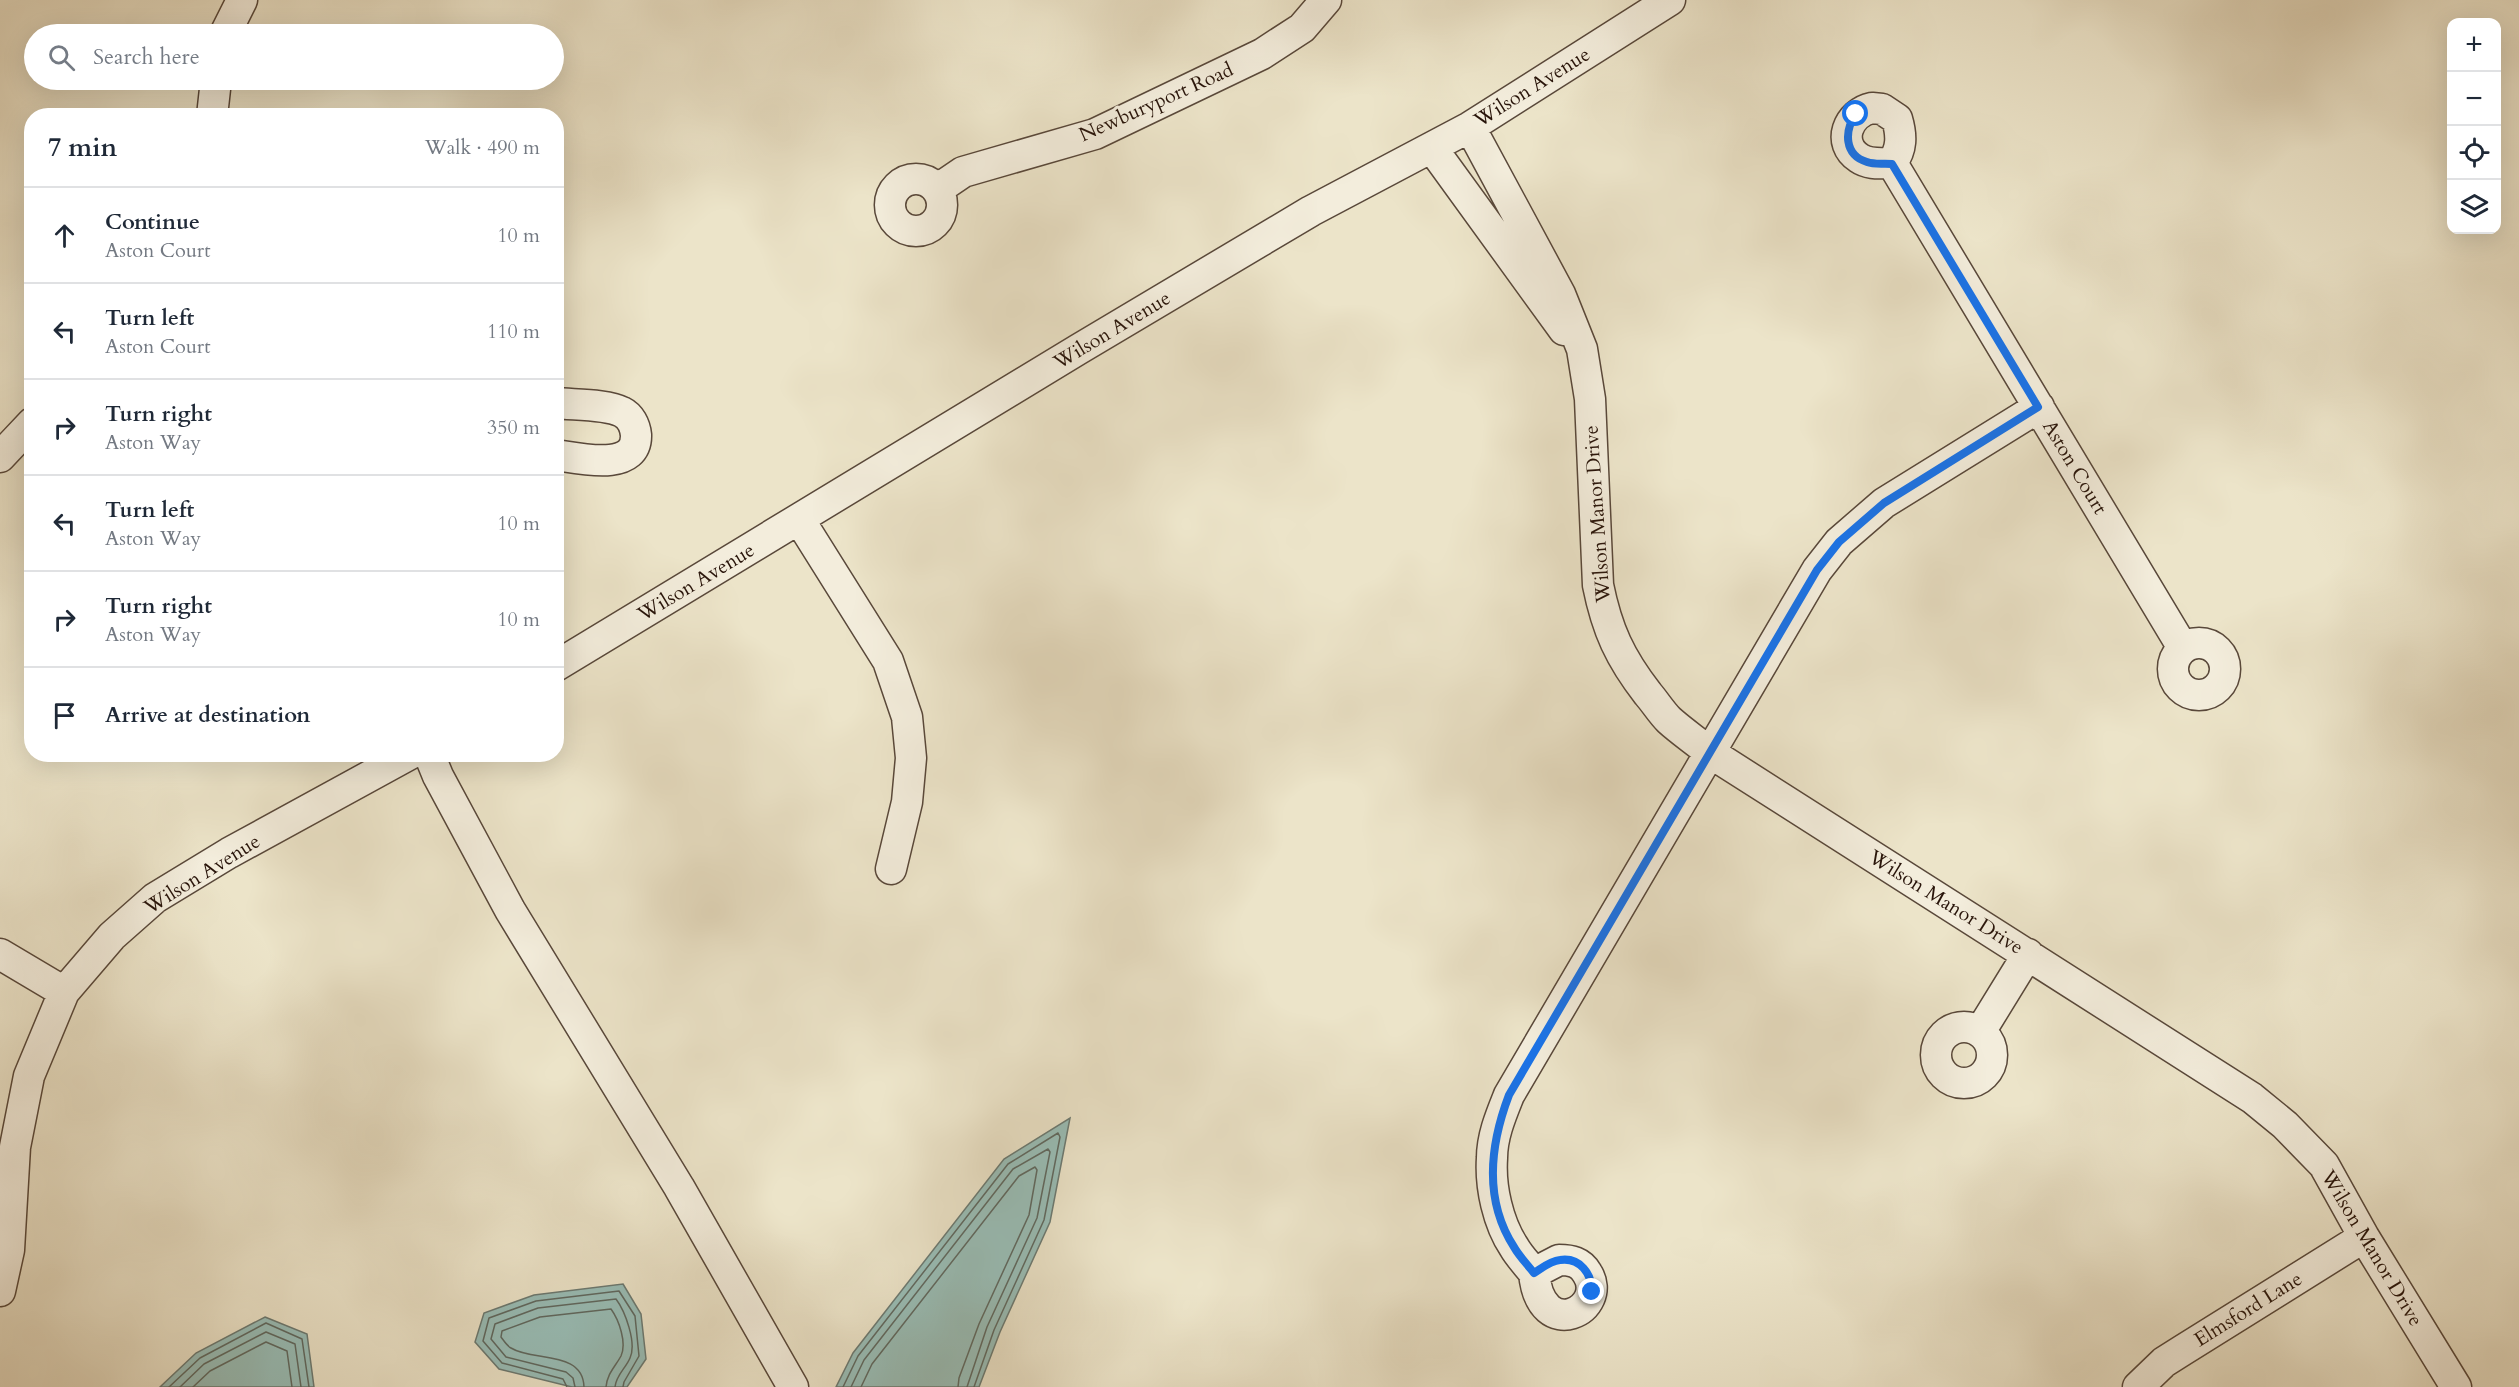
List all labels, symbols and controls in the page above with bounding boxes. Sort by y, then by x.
map controls [2447,18,2501,234]
button: + [2447,18,2501,72]
search box [24,24,564,90]
icon: search [45,41,78,74]
street label: Wilson Avenue [1468,41,1595,134]
text: Search here [93,42,200,72]
street label: Newburyport Road [1075,56,1238,148]
button: − [2447,72,2501,126]
route start [1842,100,1868,126]
button: locate [2447,126,2501,180]
text: 7 min [48,130,117,165]
text: Walk · 490 m [425,134,540,161]
button: layers [2447,180,2501,234]
text: Continue [105,207,200,237]
icon: ahead [48,219,81,252]
text: 10 m [497,222,540,249]
text: Aston Court [105,237,210,264]
street label: Wilson Avenue [1048,284,1175,376]
text: Turn left [105,303,194,333]
icon: left [48,315,81,348]
text: 110 m [487,318,540,345]
text: Aston Court [105,333,210,360]
text: Turn right [105,399,212,429]
icon: right [48,411,81,444]
text: 350 m [487,414,540,441]
street label: Aston Court [2036,415,2114,520]
street label: Wilson Manor Drive [1577,424,1617,605]
text: Aston Way [105,429,201,456]
text: Turn left [105,495,194,525]
icon: left [48,507,81,540]
text: 10 m [497,510,540,537]
text: Aston Way [105,525,201,552]
street label: Wilson Avenue [632,536,759,628]
text: Turn right [105,591,212,621]
icon: right [48,603,81,636]
text: 10 m [497,606,540,633]
text: Aston Way [105,621,201,648]
icon: arrive [48,699,81,732]
text: Arrive at destination [105,700,310,730]
street label: Wilson Avenue [138,828,265,921]
street label: Wilson Manor Drive [1863,843,2029,961]
street label: Wilson Manor Drive [2314,1164,2429,1331]
street label: Elmsford Lane [2189,1265,2307,1353]
route end [1578,1278,1604,1304]

